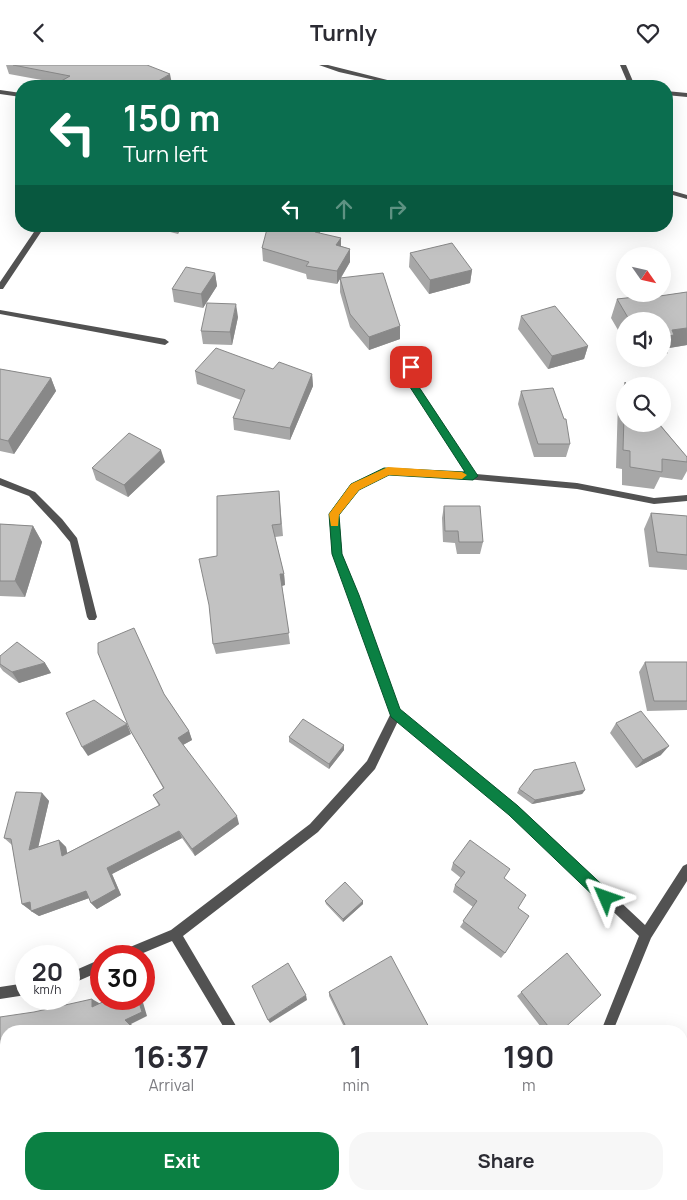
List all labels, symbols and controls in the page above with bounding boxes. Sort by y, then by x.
text: Turnly [310,18,377,48]
icon: back [25,19,53,47]
icon: heart [634,19,662,47]
text: 150 m [123,94,220,142]
icon: left [40,100,105,165]
text: Turn left [123,139,208,169]
icon: left [277,195,305,223]
icon: ahead [330,195,358,223]
icon: right [383,195,411,223]
north arrow [616,247,671,303]
map controls [616,247,671,432]
button: sound [616,312,671,367]
pin [390,346,432,388]
icon: arrive [397,353,425,381]
button: search [616,377,671,432]
position arrow [579,871,631,923]
speed limit sign: 30 [90,945,155,1010]
text: 20 [32,954,63,989]
text: km/h [34,981,61,998]
text: 16:37 [134,1036,209,1077]
text: 1 [349,1036,363,1077]
text: 190 [503,1036,554,1077]
text: Arrival [148,1074,194,1096]
text: min [343,1074,369,1096]
text: m [522,1074,535,1096]
button: Exit [25,1132,339,1190]
button: Share [349,1132,663,1190]

